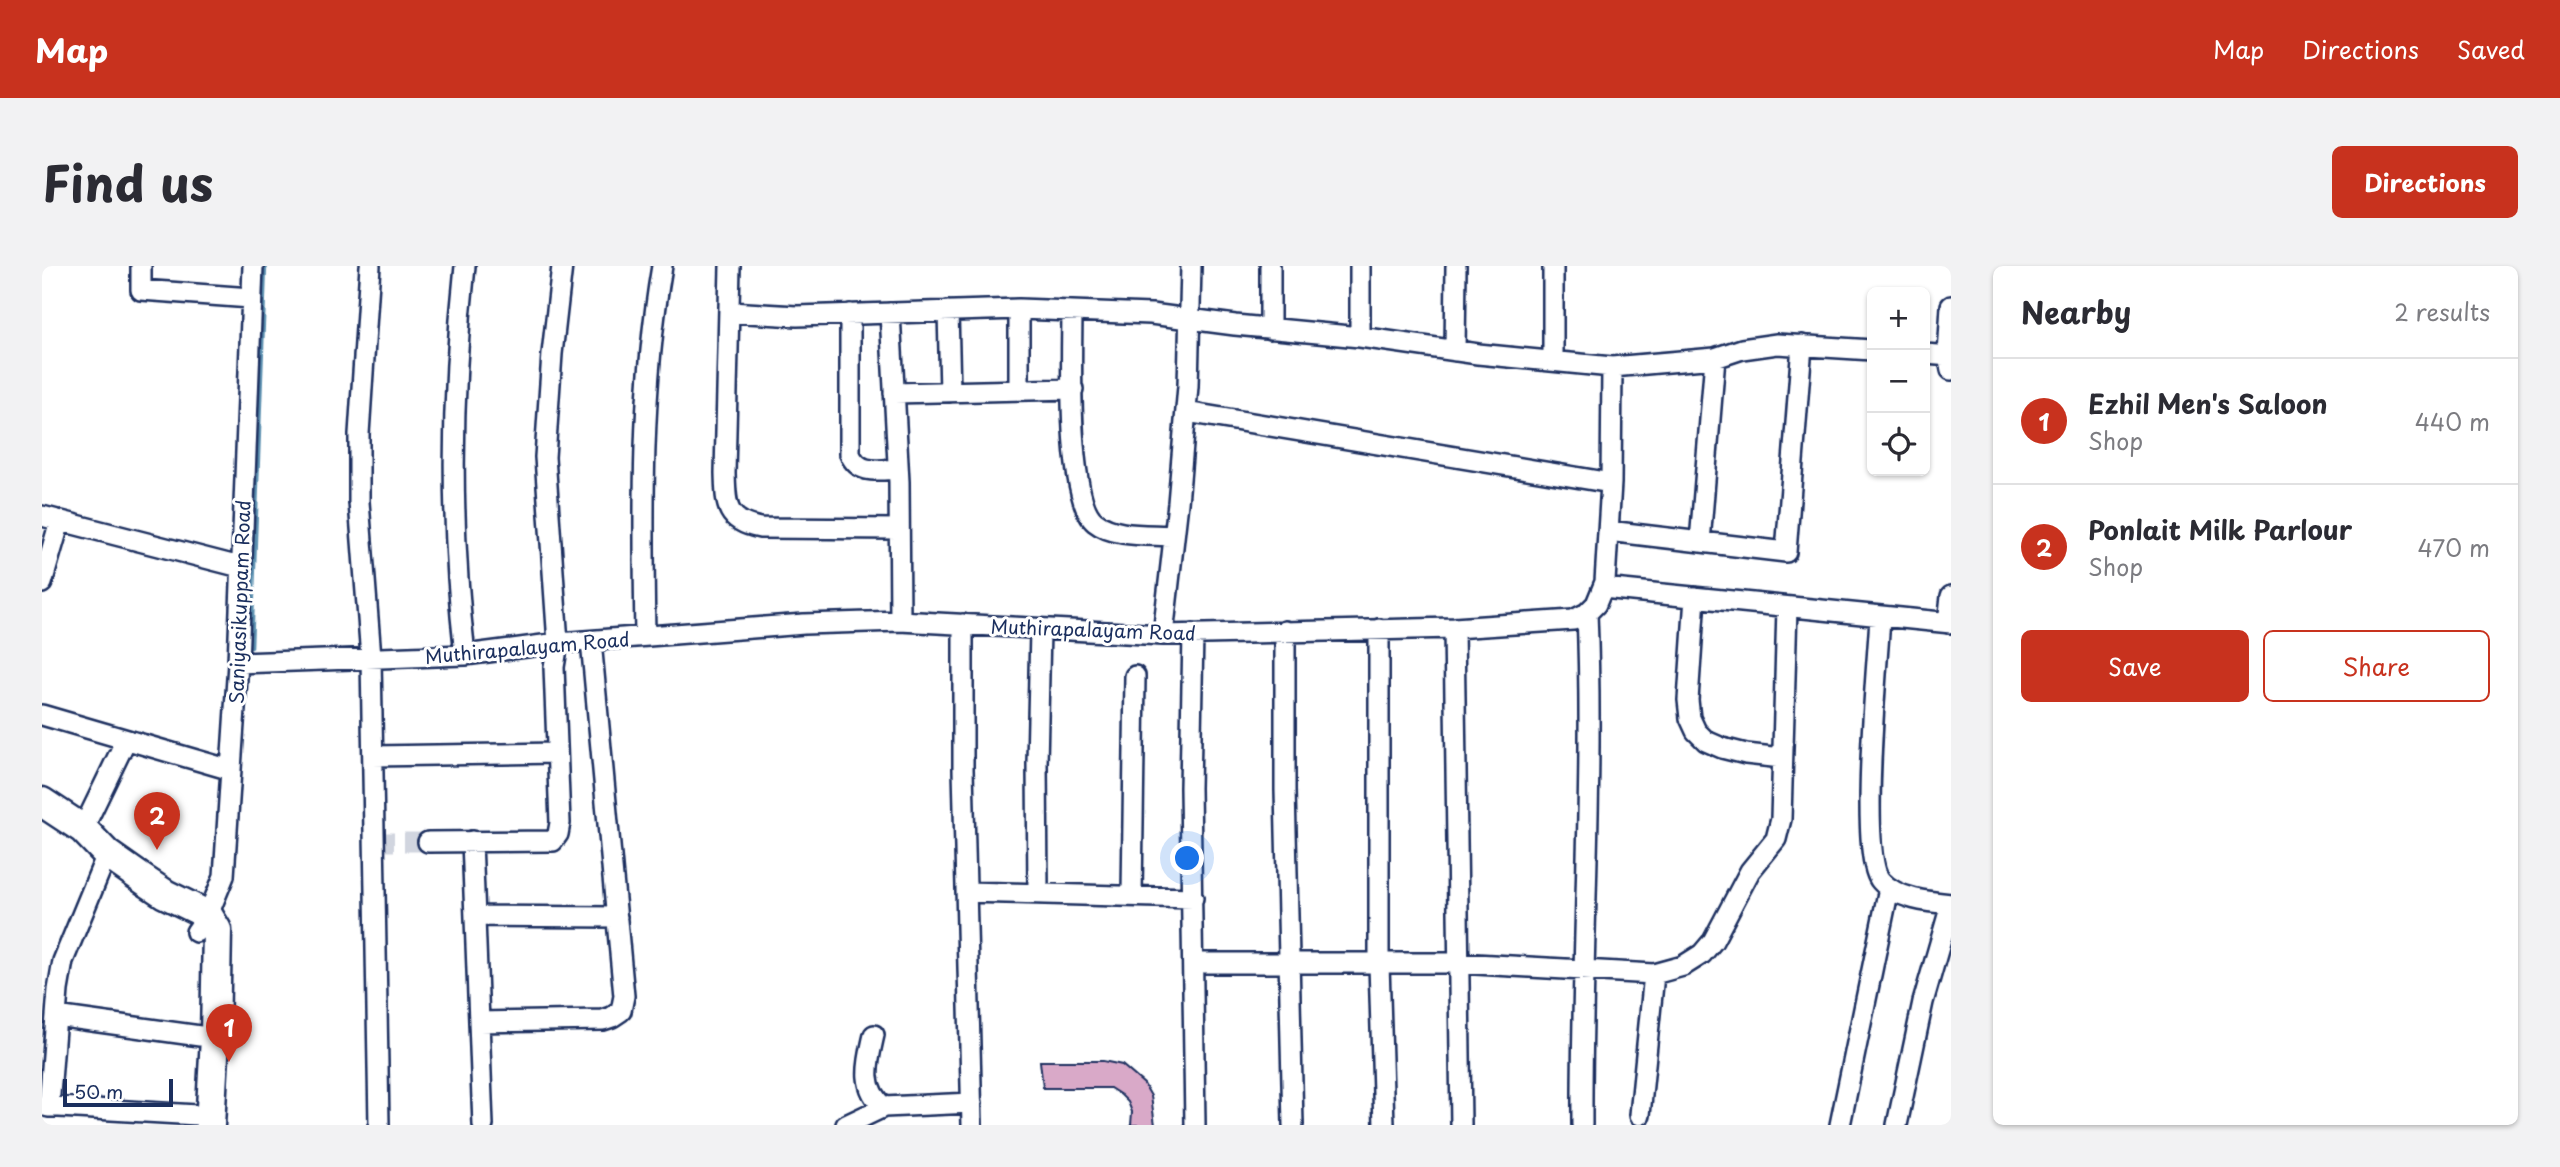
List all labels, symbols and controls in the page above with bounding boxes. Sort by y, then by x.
text: Map [35,24,108,74]
text: Map [2213,31,2264,67]
text: Directions [2302,31,2419,67]
text: Saved [2457,31,2525,67]
text: Find us [42,145,213,219]
button: Directions [2332,146,2518,218]
map controls [1867,287,1930,476]
button: + [1867,287,1930,350]
text: Nearby [2021,289,2131,334]
text: 2 results [2394,294,2490,329]
button: − [1867,350,1930,413]
text: Ezhil Men's Saloon [2088,384,2328,423]
text: 1 [2039,404,2050,439]
text: 440 m [2415,404,2490,439]
button: locate [1867,413,1930,476]
text: Shop [2088,423,2143,458]
street label: Saniyasikuppam Road [221,500,257,704]
text: Ponlait Milk Parlour [2088,510,2352,549]
text: 2 [2036,530,2052,565]
text: 470 m [2417,530,2490,565]
text: Shop [2088,549,2143,584]
street label: Muthirapalayam Road [990,611,1196,647]
street label: Muthirapalayam Road [424,624,630,670]
button: Save [2021,630,2249,702]
button: Share [2263,630,2490,702]
pin: 2 [134,792,180,850]
your location [1170,841,1204,875]
pin: 1 [206,1004,252,1062]
scale bar [63,1076,173,1108]
text: 50 m [74,1077,123,1105]

